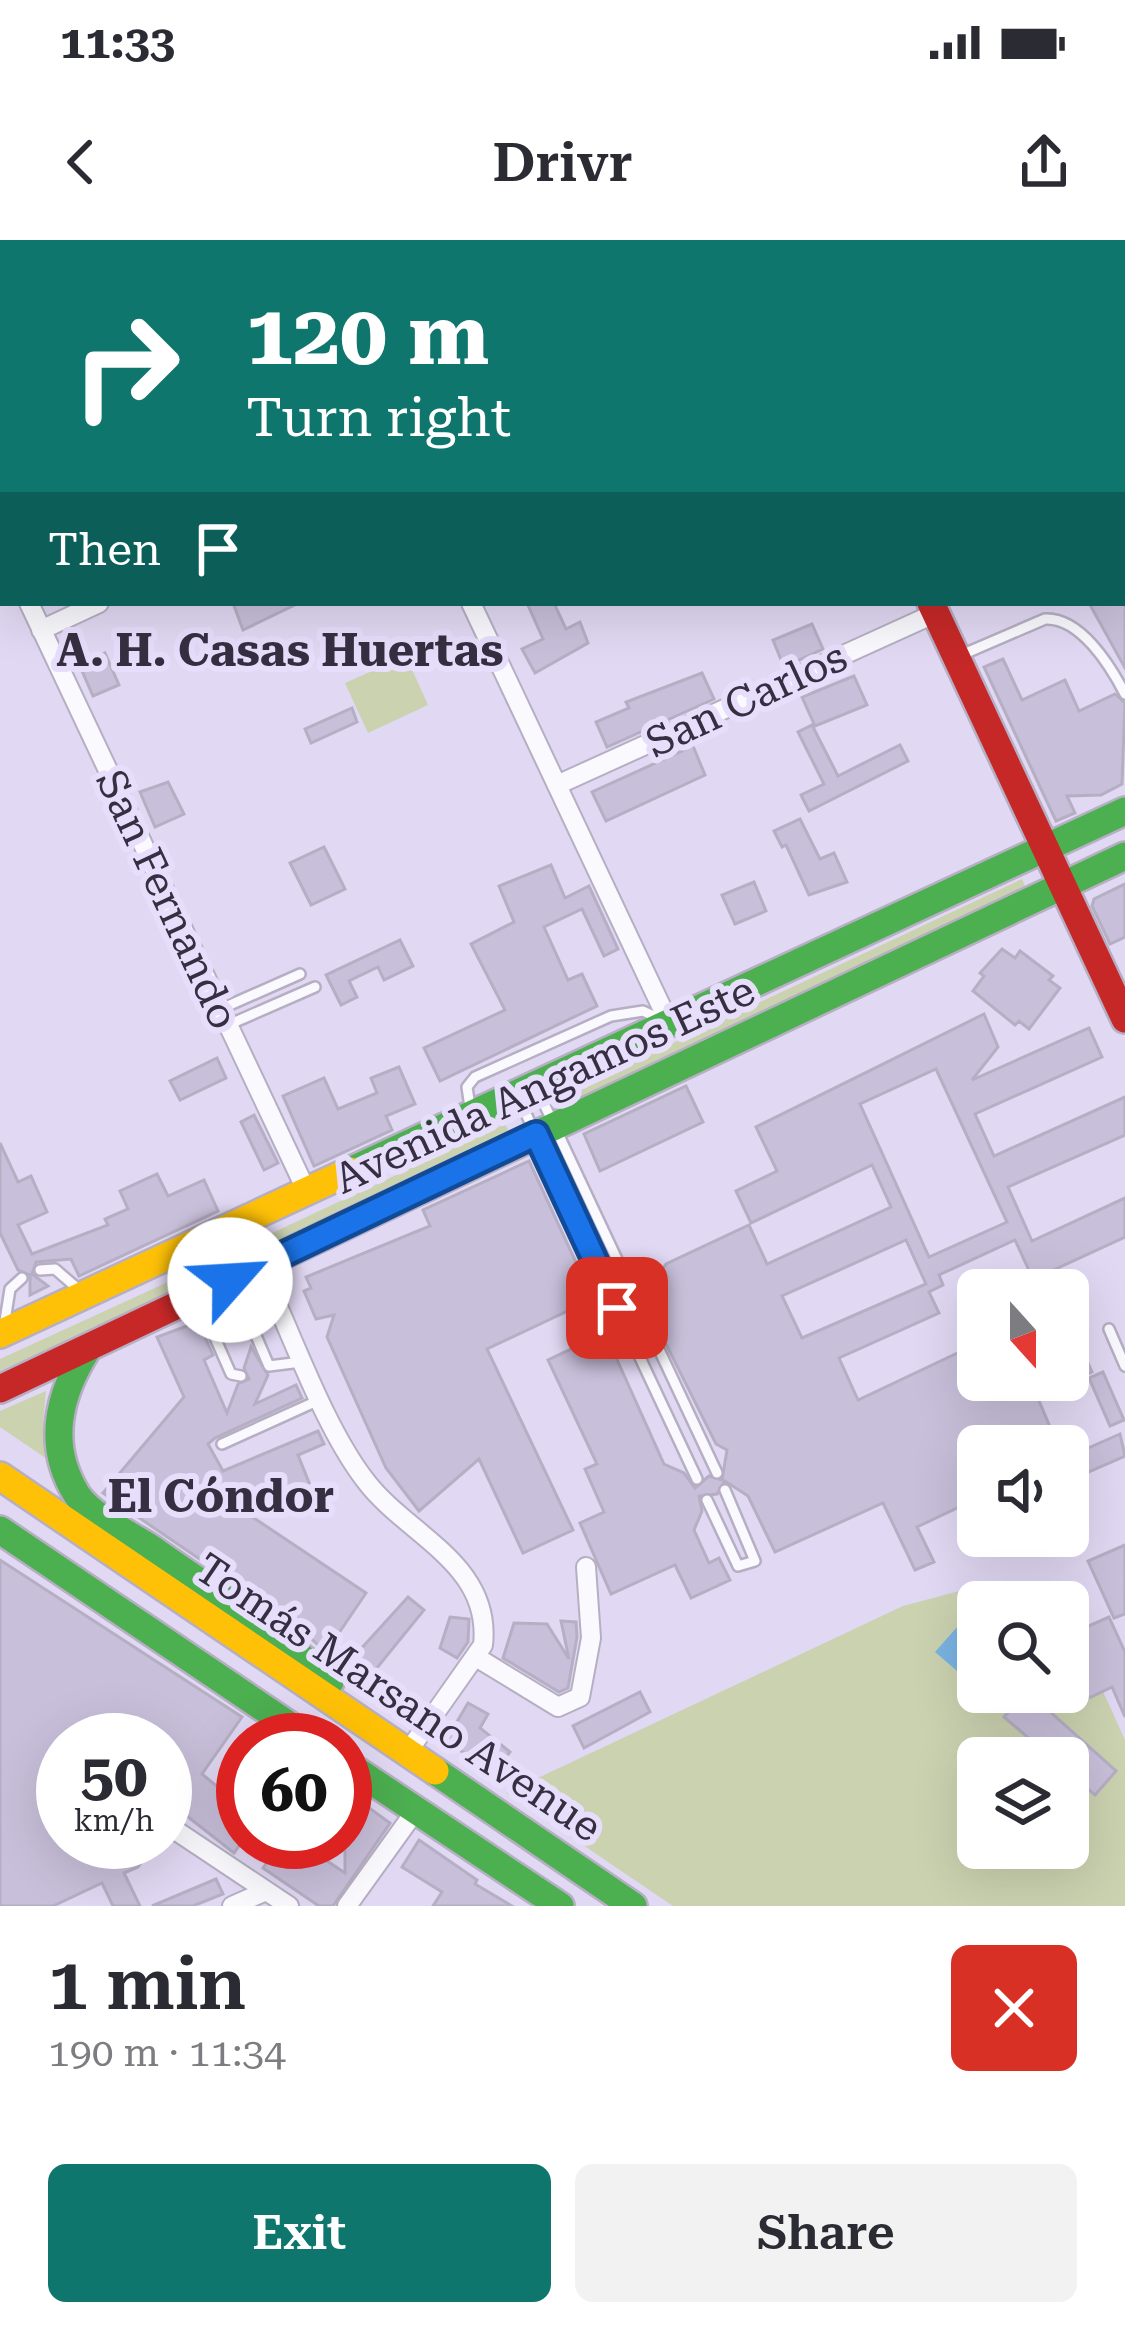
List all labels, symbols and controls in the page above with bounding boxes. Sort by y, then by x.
text: 11:33 [60,16,175,69]
icon: back [48,129,114,195]
icon: share [1011,129,1077,195]
text: Drivr [493,131,632,194]
text: 120 m [246,286,489,384]
icon: right [48,288,204,444]
text: Turn right [246,386,511,449]
icon: arrive [185,516,251,582]
text: Then [48,523,161,576]
district label: A. H. Casas Huertas [57,624,503,677]
street label: San Carlos [638,632,854,767]
street label: San Fernando [86,762,249,1037]
street label: Avenida Angamos Este [326,965,762,1203]
position arrow [167,1217,293,1343]
pin [566,1257,668,1359]
north arrow [957,1269,1089,1401]
map controls [957,1269,1089,1869]
icon: arrive [584,1275,650,1341]
button: sound [957,1425,1089,1557]
district label: El Cóndor [108,1470,334,1523]
street label: Tomás Marsano Avenue [186,1543,611,1852]
button: search [957,1581,1089,1713]
speed limit sign: 60 [216,1713,372,1869]
button: layers [957,1737,1089,1869]
text: 50 [80,1740,148,1811]
text: km/h [74,1803,154,1838]
text: 1 min [48,1942,246,2027]
button: close [951,1945,1077,2071]
text: 190 m · 11:34 [48,2030,286,2076]
button: Exit [48,2164,551,2302]
button: Share [575,2164,1077,2302]

